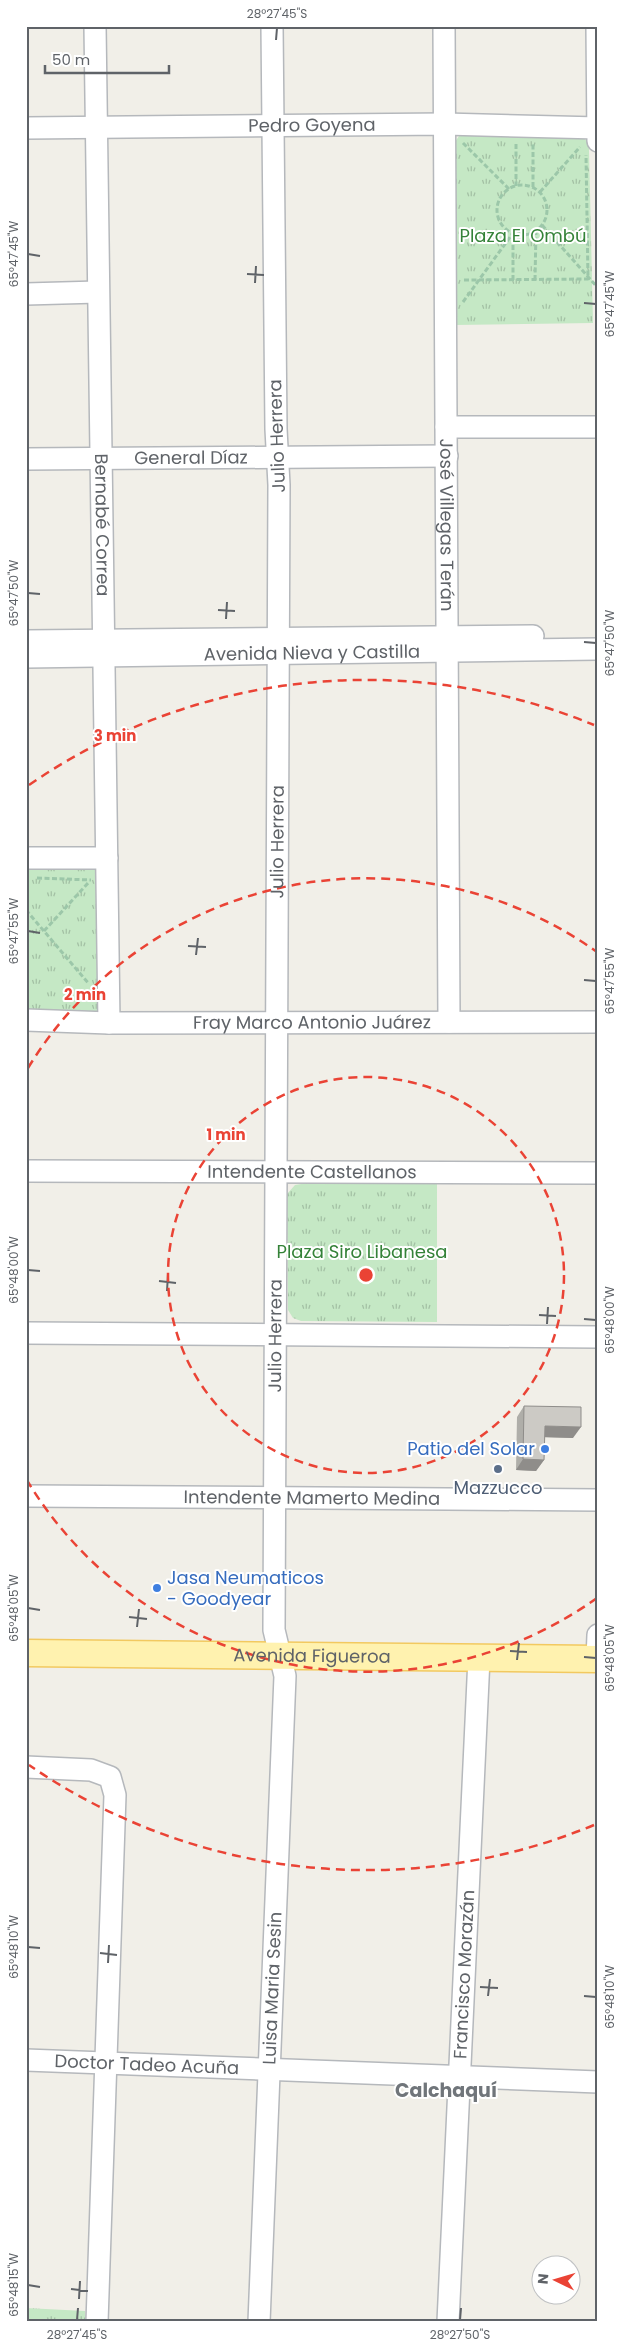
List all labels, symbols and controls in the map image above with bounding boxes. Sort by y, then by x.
text: 28°27'45"S [247,5,307,22]
scale bar [45,42,169,74]
text: 50 m [52,49,90,70]
street label: Pedro Goyena [248,112,376,138]
text: 65°47'45"W [5,221,22,287]
park label: Plaza El Ombú [459,223,587,248]
text: 65°47'45"W [601,271,618,337]
street label: Julio Herrera [262,379,291,493]
street label: José Villegas Terán [434,438,460,612]
street label: General Díaz [134,444,248,470]
street label: Bernabé Correa [89,453,116,597]
text: 65°47'50"W [5,560,22,626]
text: 65°47'50"W [601,610,618,676]
street label: Avenida Nieva y Castilla [204,638,420,667]
text: 3 min [94,725,136,746]
street label: Julio Herrera [264,785,290,899]
text: 65°47'55"W [5,898,22,964]
text: 65°47'55"W [601,948,618,1014]
text: 2 min [64,984,106,1005]
street label: Fray Marco Antonio Juárez [193,1009,431,1035]
text: 1 min [206,1124,246,1145]
street label: Intendente Castellanos [207,1159,417,1184]
text: 65°48'00"W [5,1236,22,1304]
park label: Plaza Siro Libanesa [277,1239,448,1264]
centre of rings [357,1266,375,1284]
street label: Julio Herrera [262,1279,288,1393]
text: 65°48'00"W [601,1286,618,1354]
place label: Patio del Solar [407,1436,535,1461]
marker: Patio del Solar [539,1443,551,1455]
marker: Mazzucco [492,1463,504,1475]
place label: Mazzucco [454,1475,542,1500]
street label: Intendente Mamerto Medina [184,1484,440,1511]
place label: Jasa Neumaticos - Goodyear [167,1565,324,1611]
text: 65°48'05"W [5,1574,22,1642]
marker: Jasa Neumaticos - Goodyear [151,1582,163,1594]
text: 65°48'05"W [601,1624,618,1692]
street label: Avenida Figueroa [233,1642,391,1669]
street label: Francisco Morazán [447,1889,480,2060]
street label: Luisa Maria Sesin [256,1911,288,2065]
text: 65°48'10"W [5,1915,22,1979]
text: 65°48'10"W [601,1965,618,2029]
street label: Doctor Tadeo Acuña [54,2048,240,2080]
district label: Calchaquí [395,2077,497,2104]
text: 65°48'15"W [5,2253,22,2317]
north arrow [532,2256,582,2306]
text: N [533,2273,553,2285]
text: 28°27'45"S [47,2326,107,2343]
text: 28°27'50"S [430,2326,490,2343]

